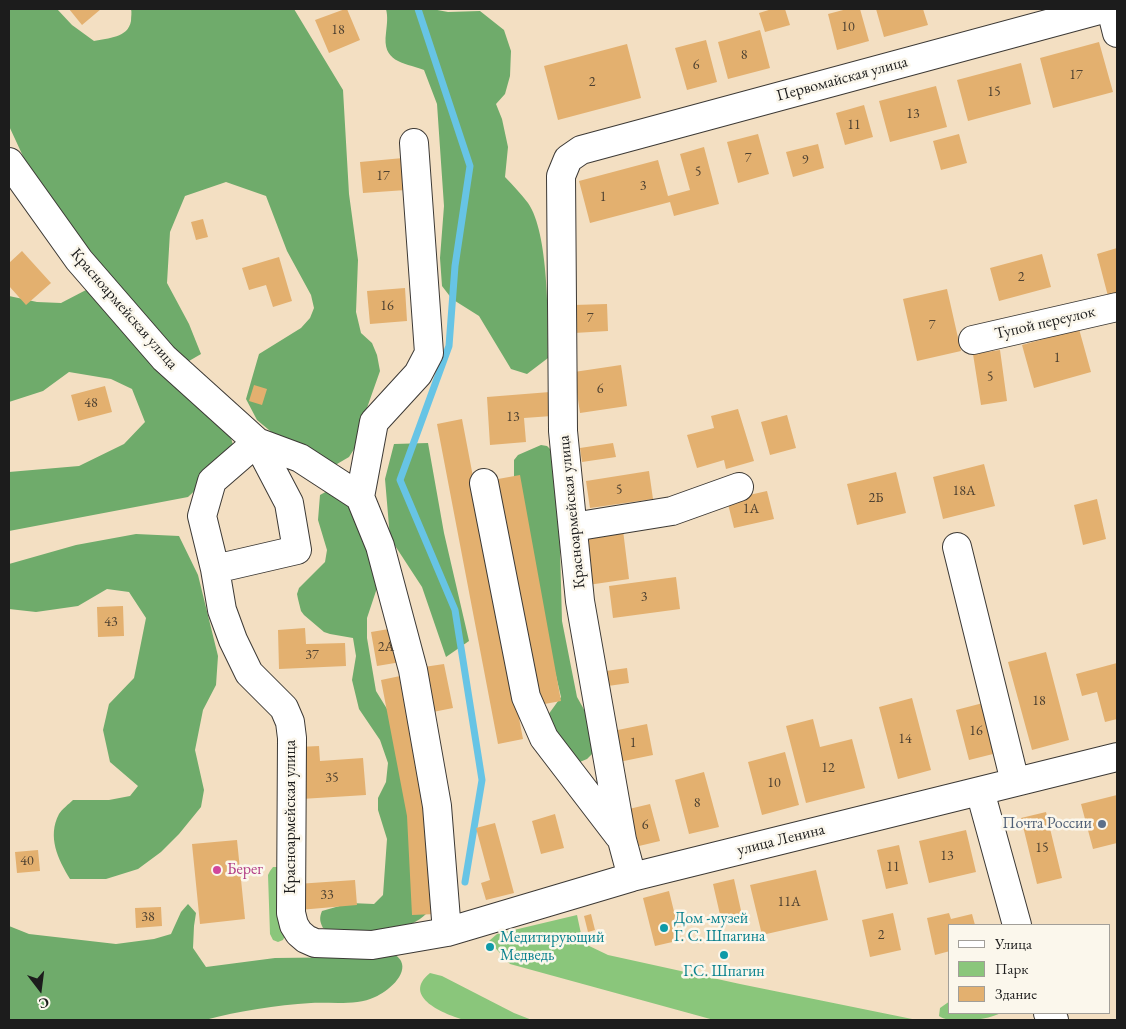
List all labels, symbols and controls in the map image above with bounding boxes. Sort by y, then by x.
house number: 10 [841,19,855,35]
house number: 18 [331,22,345,38]
house number: 8 [741,47,747,63]
street label: Первомайская улица [774,52,910,106]
house number: 6 [693,57,699,73]
house number: 17 [1069,67,1083,83]
house number: 2 [589,74,595,90]
house number: 15 [987,84,1001,100]
house number: 13 [906,106,920,122]
house number: 11 [847,117,861,133]
house number: 7 [745,150,751,166]
house number: 9 [802,152,808,168]
house number: 5 [695,164,701,180]
house number: 17 [376,168,390,184]
house number: 3 [640,178,646,194]
house number: 1 [600,189,606,205]
street label: Красноармейская улица [66,245,182,373]
house number: 2 [1018,269,1024,285]
house number: 16 [380,298,394,314]
street label: Тупой переулок [993,302,1097,344]
house number: 7 [587,310,593,326]
house number: 7 [929,317,935,333]
house number: 1 [1054,350,1060,366]
house number: 5 [987,369,993,385]
house number: 6 [597,381,603,397]
house number: 48 [84,395,98,411]
house number: 13 [506,409,520,425]
street label: Красноармейская улица [554,434,590,590]
house number: 5 [616,482,622,498]
house number: 18А [952,483,976,499]
house number: 2Б [869,490,883,506]
house number: 1А [743,501,759,517]
house number: 3 [641,589,647,605]
house number: 43 [104,614,118,630]
house number: 2А [378,639,394,655]
house number: 37 [305,647,319,663]
house number: 18 [1032,693,1046,709]
house number: 16 [969,723,983,739]
house number: 14 [898,731,912,747]
house number: 1 [630,735,636,751]
street label: Красноармейская улица [281,740,301,894]
house number: 12 [821,760,835,776]
house number: 35 [325,770,339,786]
house number: 10 [767,775,781,791]
house number: 8 [694,795,700,811]
place label: Почта России [1002,814,1092,834]
house number: 6 [642,817,648,833]
marker: Почта России [1096,818,1108,830]
street label: улица Ленина [735,820,827,860]
house number: 15 [1035,840,1049,856]
house number: 13 [940,848,954,864]
house number: 40 [20,853,34,869]
house number: 11 [886,859,900,875]
place label: Берег [227,860,263,880]
marker: Берег [211,864,223,876]
house number: 33 [320,887,334,903]
house number: 11А [777,894,801,910]
house number: 38 [141,909,155,925]
place label: Дом -музей Г. С. Шпагина [674,909,765,947]
marker: Дом -музей Г. С. Шпагина [658,922,670,934]
legend [948,924,1111,1014]
house number: 2 [878,927,884,943]
place label: Медитирующий Медведь [500,928,604,966]
text: Улица [995,934,1032,953]
marker: Медитирующий Медведь [484,941,496,953]
marker: Г.С. Шпагин [718,949,730,961]
text: Парк [995,959,1028,978]
place label: Г.С. Шпагин [683,962,765,982]
north arrow [15,964,65,1014]
text: Здание [995,984,1037,1003]
text: С [37,994,51,1013]

